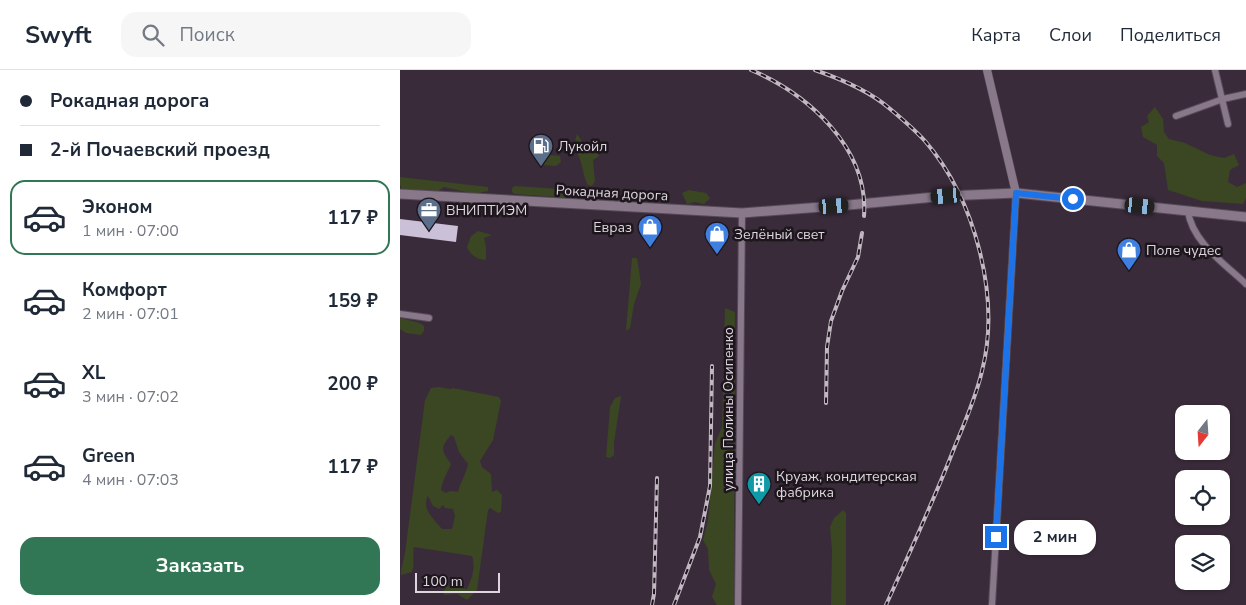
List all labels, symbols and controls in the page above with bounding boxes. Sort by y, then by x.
search box [121,12,471,57]
text: Swyft [25,19,91,51]
icon: search [139,21,167,49]
text: Поиск [179,22,235,48]
text: Карта [971,23,1021,47]
text: Слои [1049,23,1092,47]
text: Поделиться [1120,23,1221,47]
text: Рокадная дорога [50,88,209,114]
fuel station icon: Лукойл [528,133,554,167]
text: 2-й Почаевский проезд [50,137,270,163]
place label: Лукойл [558,137,607,156]
street label: Рокадная дорога [555,181,669,205]
car [930,187,961,205]
route start [1062,188,1084,210]
text: Эконом [82,194,153,220]
icon: car [22,195,67,240]
office icon: ВНИПТИЭМ [416,197,442,231]
car [818,197,849,215]
car [1124,197,1155,215]
place label: ВНИПТИЭМ [446,201,527,220]
text: 117 ₽ [327,205,378,231]
shop icon: Евраз [637,214,663,248]
place label: Евраз [593,218,632,237]
text: 1 мин · 07:00 [82,220,179,242]
shop icon: Зелёный свет [704,221,730,255]
place label: Зелёный свет [734,225,825,244]
shop icon: Поле чудес [1116,237,1142,271]
place label: Поле чудес [1146,241,1221,260]
text: Комфорт [82,277,167,303]
icon: car [22,278,67,323]
text: 159 ₽ [327,288,378,314]
text: 2 мин · 07:01 [82,303,179,325]
street label: улица Полины Осипенко [719,327,738,491]
text: XL [82,360,105,386]
icon: car [22,361,67,406]
text: 200 ₽ [327,371,378,397]
text: 3 мин · 07:02 [82,386,179,408]
north arrow [1175,405,1230,460]
map controls [1175,405,1230,590]
text: Green [82,443,135,469]
icon: car [22,444,67,489]
text: 117 ₽ [327,454,378,480]
place label: Круаж, кондитерская фабрика [776,467,917,502]
text: 4 мин · 07:03 [82,469,179,491]
button: locate [1175,470,1230,525]
building icon: Круаж, кондитерская фабрика [746,471,772,505]
callout: 2 мин [1014,520,1096,554]
route end [985,526,1007,548]
text: 2 мин [1033,526,1077,548]
button: layers [1175,535,1230,590]
button: Заказать [20,537,380,595]
scale bar [415,570,500,593]
text: 100 m [422,572,463,591]

